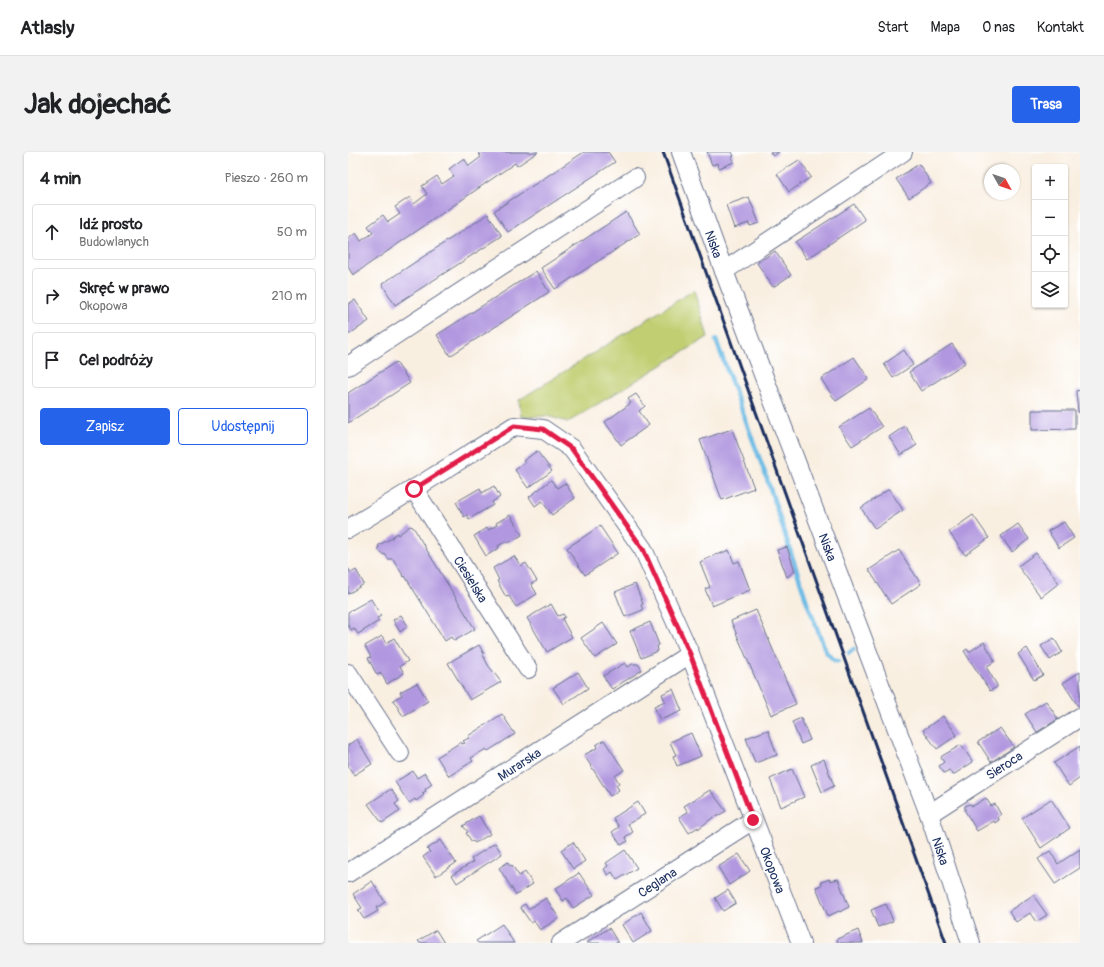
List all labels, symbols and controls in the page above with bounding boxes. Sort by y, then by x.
text: Atlasly [20,16,74,40]
text: Start [877,19,908,36]
text: Mapa [930,19,960,36]
text: O nas [982,19,1015,36]
text: Kontakt [1037,19,1084,36]
button: Trasa [1012,86,1080,123]
text: Jak dojechać [24,87,172,122]
north arrow [984,164,1020,200]
map controls [1032,164,1068,308]
button: + [1032,164,1068,200]
text: 4 min [40,168,81,189]
text: Pieszo · 260 m [225,170,308,186]
button: − [1032,200,1068,236]
text: Idź prosto [79,215,143,234]
icon: ahead [41,221,63,243]
text: 50 m [277,224,307,240]
street label: Niska [701,228,725,260]
text: Budowlanych [79,234,149,250]
button: locate [1032,236,1068,272]
button: layers [1032,272,1068,308]
text: Skręć w prawo [79,279,169,298]
icon: right [41,285,63,307]
text: 210 m [271,288,307,304]
text: Okopowa [79,298,128,314]
icon: arrive [41,349,63,371]
text: Cel podróży [79,351,153,370]
button: Zapisz [40,408,170,445]
button: Udostępnij [178,408,308,445]
route start [405,480,423,498]
street label: Niska [815,531,840,563]
street label: Ciesielska [450,553,491,606]
street label: Murarska [495,745,544,785]
street label: Sieroca [983,748,1026,784]
route end [744,811,762,829]
street label: Niska [928,835,952,867]
street label: Okopowa [756,845,788,896]
street label: Ceglana [635,864,680,901]

